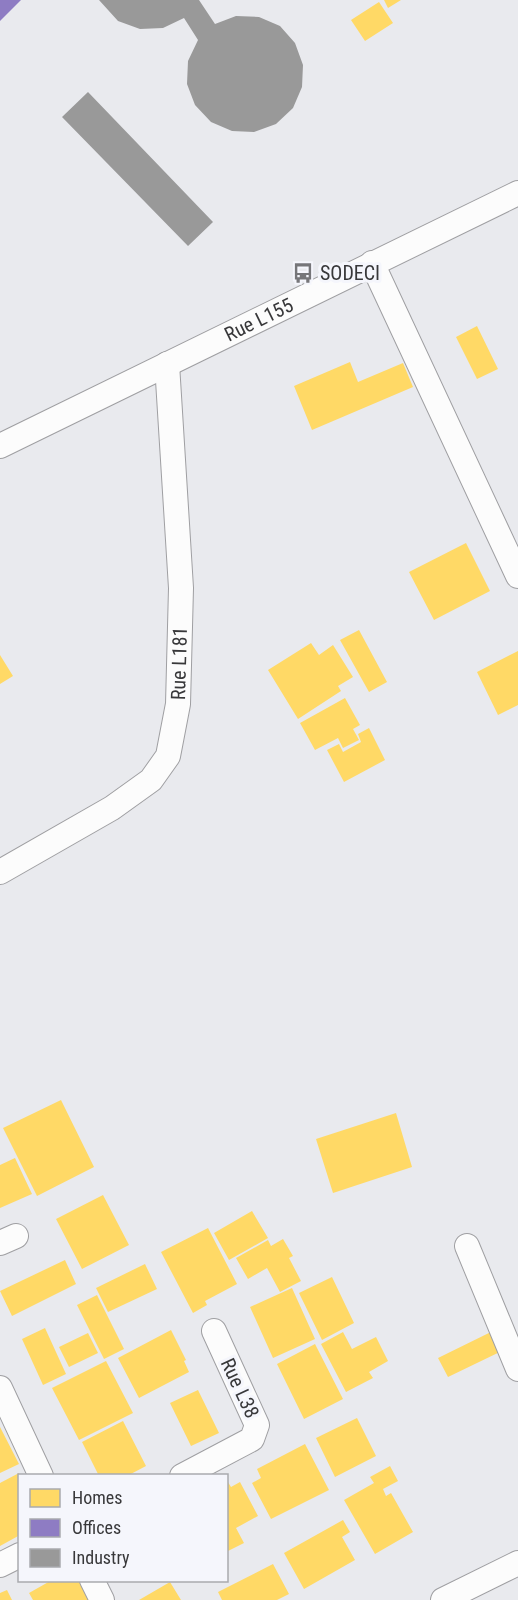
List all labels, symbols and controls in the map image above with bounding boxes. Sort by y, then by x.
bus stop icon: SODECI [291,261,315,285]
place label: SODECI [320,261,380,285]
street label: Rue L155 [221,293,297,346]
street label: Rue L181 [166,626,192,700]
street label: Rue L38 [216,1354,264,1422]
legend [18,1474,228,1582]
text: Homes [72,1487,122,1508]
text: Offices [72,1517,121,1538]
text: Industry [72,1547,130,1568]

